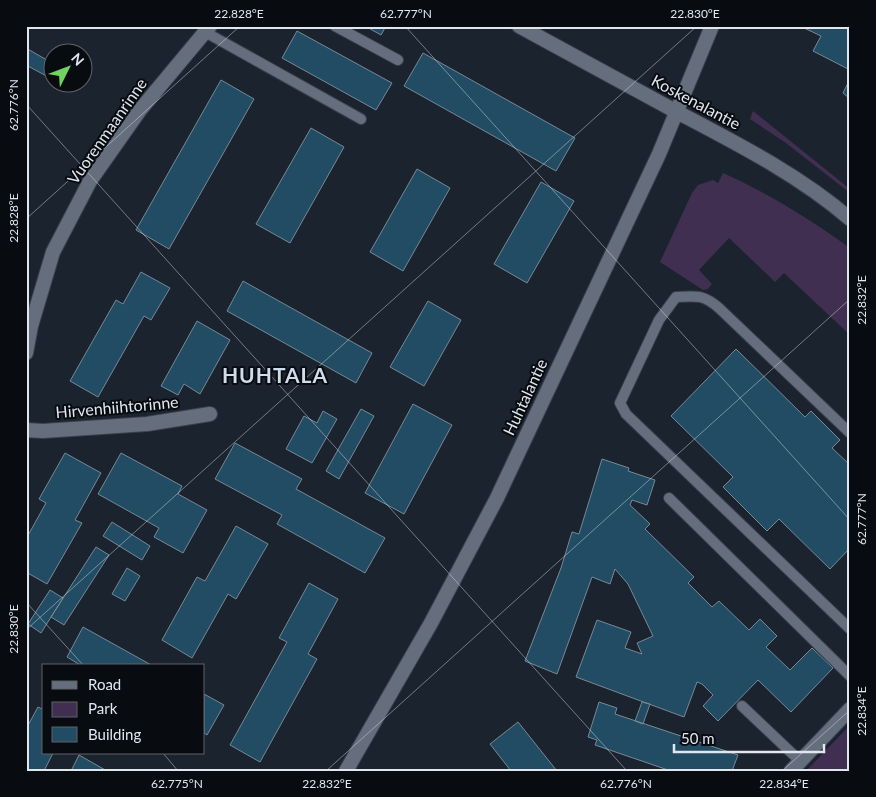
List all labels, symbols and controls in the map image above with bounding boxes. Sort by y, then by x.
text: 22.828°E [214,6,264,21]
text: 62.777°N [380,6,432,21]
text: 22.830°E [670,6,720,21]
north arrow [42,42,92,92]
text: N [68,49,88,69]
street label: Koskenalantie [649,70,744,133]
street label: Vuorenmaanrinne [63,74,150,187]
text: 62.776°N [6,79,21,131]
text: 22.828°E [6,193,21,243]
text: 22.832°E [854,275,869,325]
street label: Huhtalantie [499,355,551,438]
district label: HUHTALA [222,362,328,387]
street label: Hirvenhiihtorinne [55,392,179,421]
text: 62.777°N [854,493,869,545]
text: 22.830°E [6,604,21,654]
legend [42,664,205,754]
text: Road [88,675,121,693]
text: 22.834°E [854,686,869,736]
text: Park [88,699,118,717]
scale bar [674,722,824,754]
text: Building [88,725,141,743]
text: 50 m [681,729,715,747]
text: 62.775°N [151,776,203,791]
text: 22.832°E [302,776,352,791]
text: 62.776°N [600,776,652,791]
text: 22.834°E [759,776,809,791]

